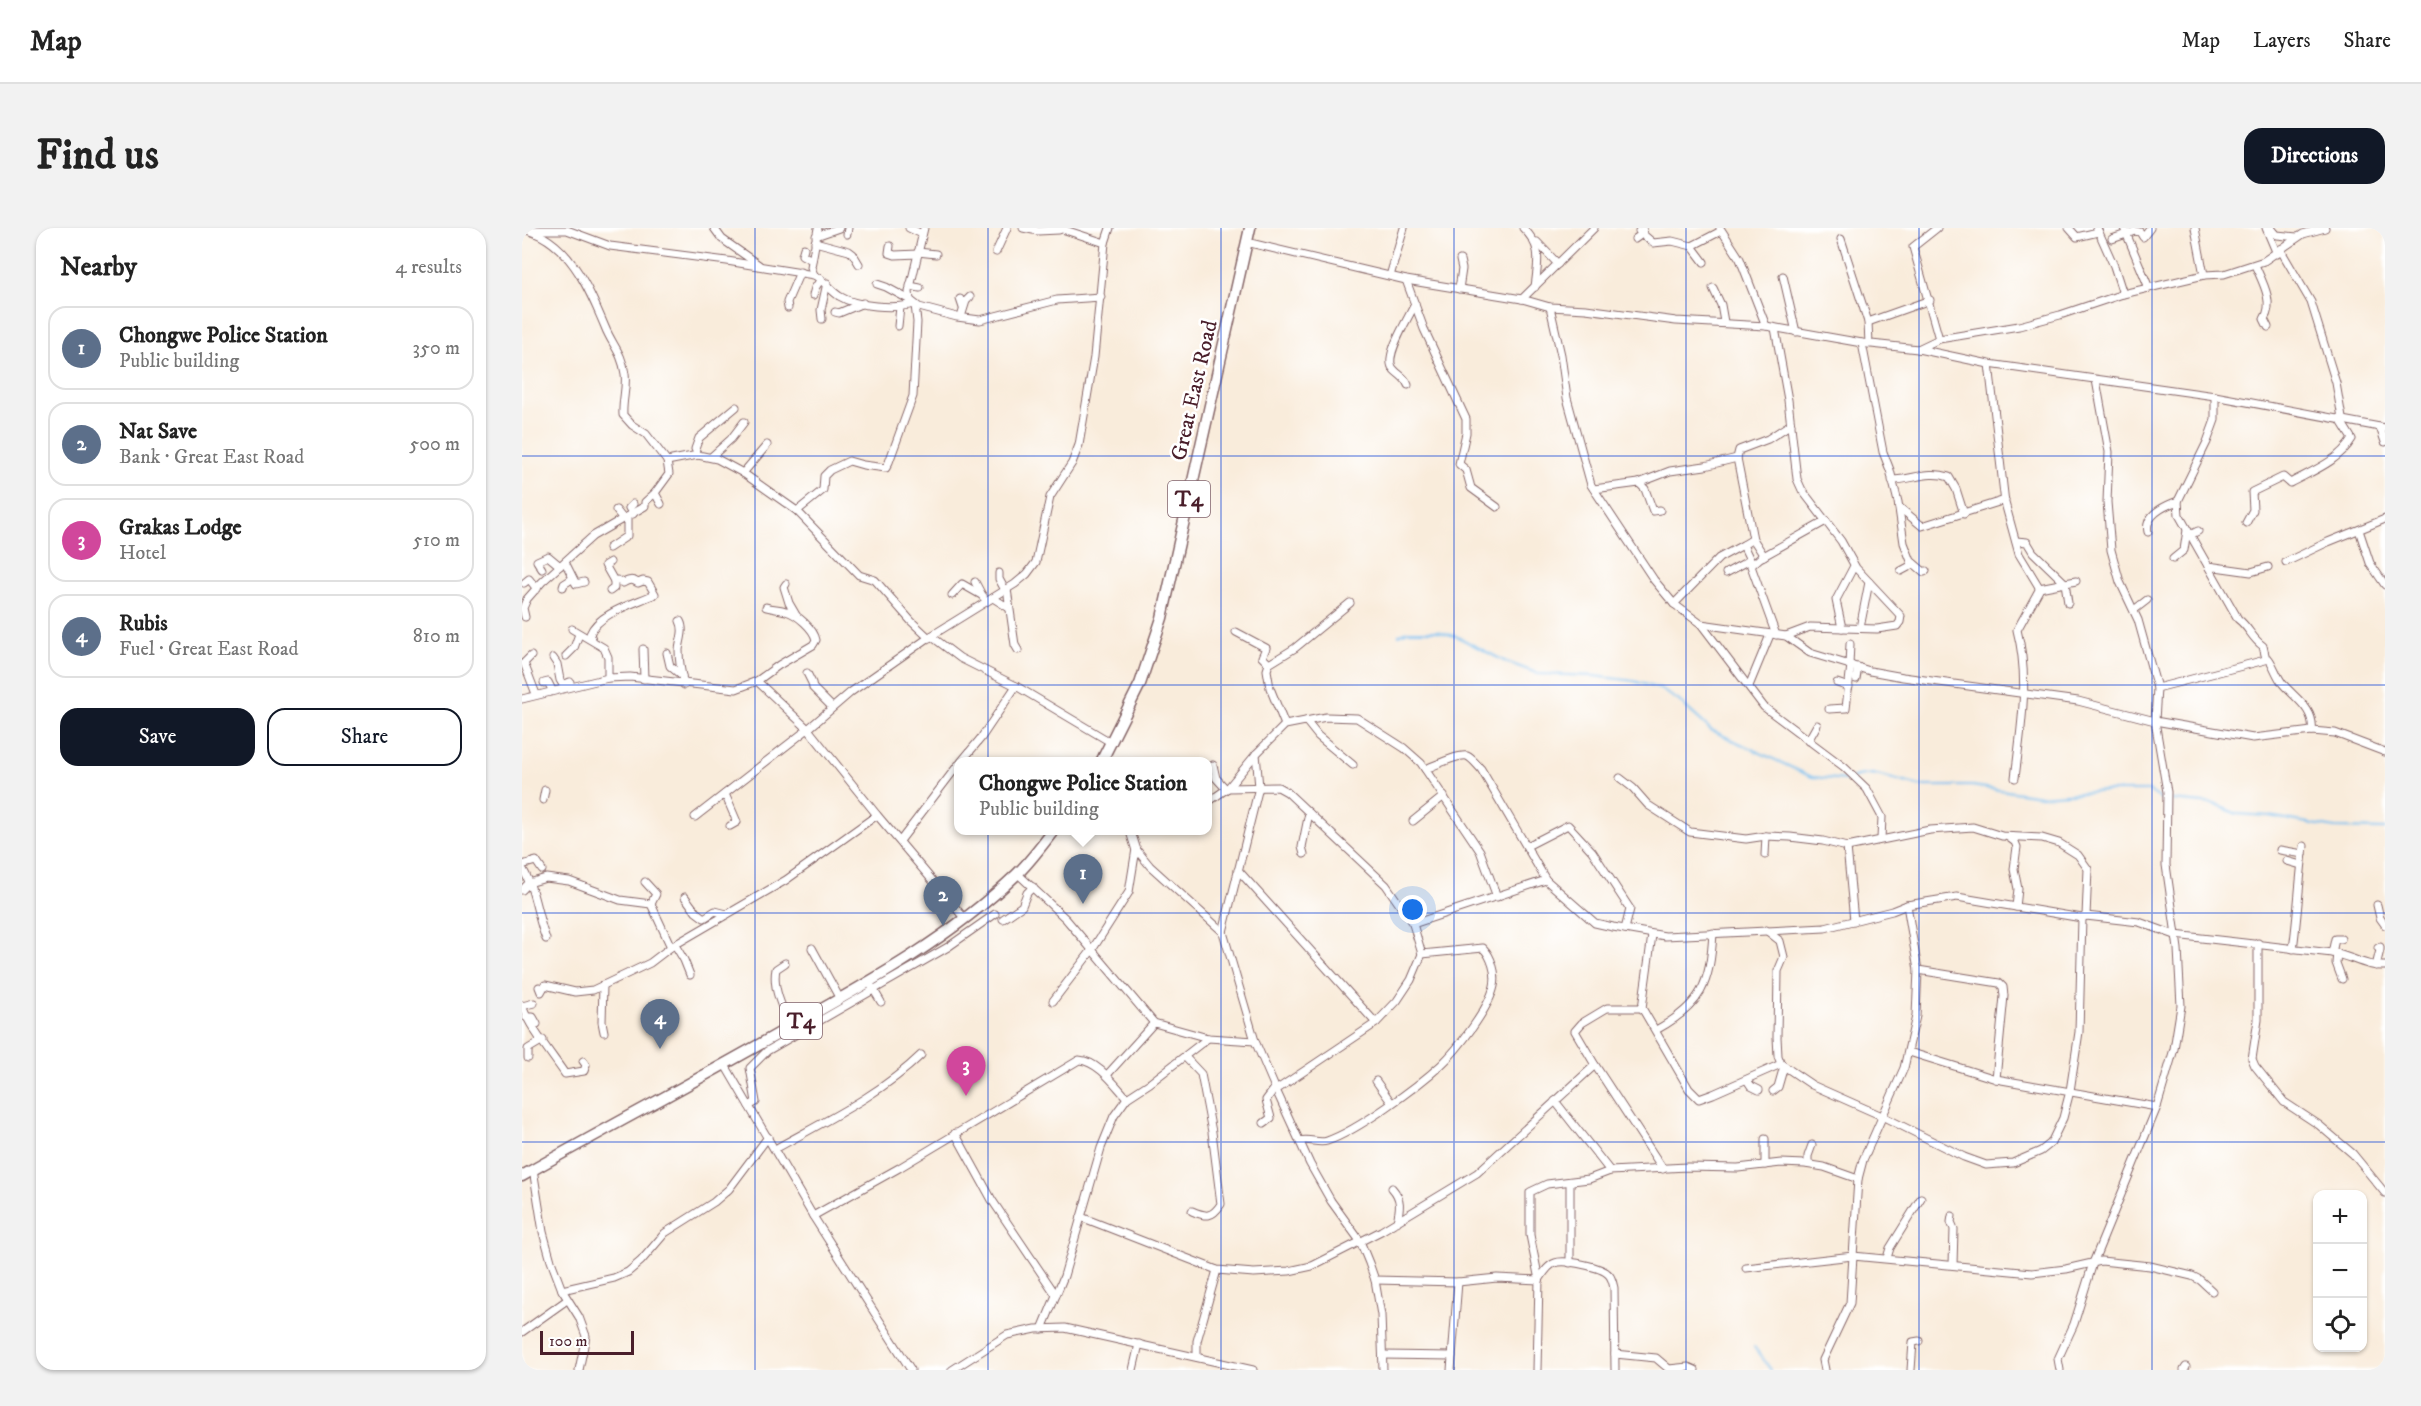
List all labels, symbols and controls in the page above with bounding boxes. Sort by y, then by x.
text: Map [30,24,82,59]
text: Map [2181,28,2220,54]
text: Layers [2253,28,2311,54]
text: Share [2344,28,2391,54]
button: Directions [2244,128,2385,184]
text: Find us [36,130,159,182]
text: Nearby [60,251,137,284]
text: 4 results [395,255,462,280]
street label: Great East Road [1165,317,1224,463]
text: Chongwe Police Station [119,322,328,349]
text: 1 [78,336,85,361]
text: 350 m [413,336,460,361]
text: Public building [119,349,239,374]
text: Nat Save [119,418,197,445]
text: 2 [77,432,86,457]
text: 500 m [409,432,460,457]
text: Bank · Great East Road [119,445,304,470]
road number: T4 [1168,481,1210,517]
text: Grakas Lodge [119,514,242,541]
text: 3 [78,528,85,553]
text: 510 m [413,528,460,553]
text: Hotel [119,541,166,566]
text: Rubis [119,610,168,637]
text: 4 [76,624,87,649]
text: 810 m [413,624,460,649]
text: Fuel · Great East Road [119,637,298,662]
button: Save [60,708,255,766]
button: Share [267,708,462,766]
popup [954,757,1212,835]
text: Chongwe Police Station [979,770,1187,797]
text: Public building [979,797,1099,822]
pin: 1 [1064,854,1102,904]
pin: 2 [924,876,962,926]
your location [1398,895,1427,924]
pin: 4 [640,1000,680,1049]
road number: T4 [780,1003,822,1039]
pin: 3 [946,1046,986,1096]
map controls [2313,1190,2367,1352]
button: + [2313,1190,2367,1244]
button: − [2313,1244,2367,1298]
button: locate [2313,1298,2367,1352]
scale bar [540,1328,634,1356]
text: 100 m [549,1331,588,1351]

